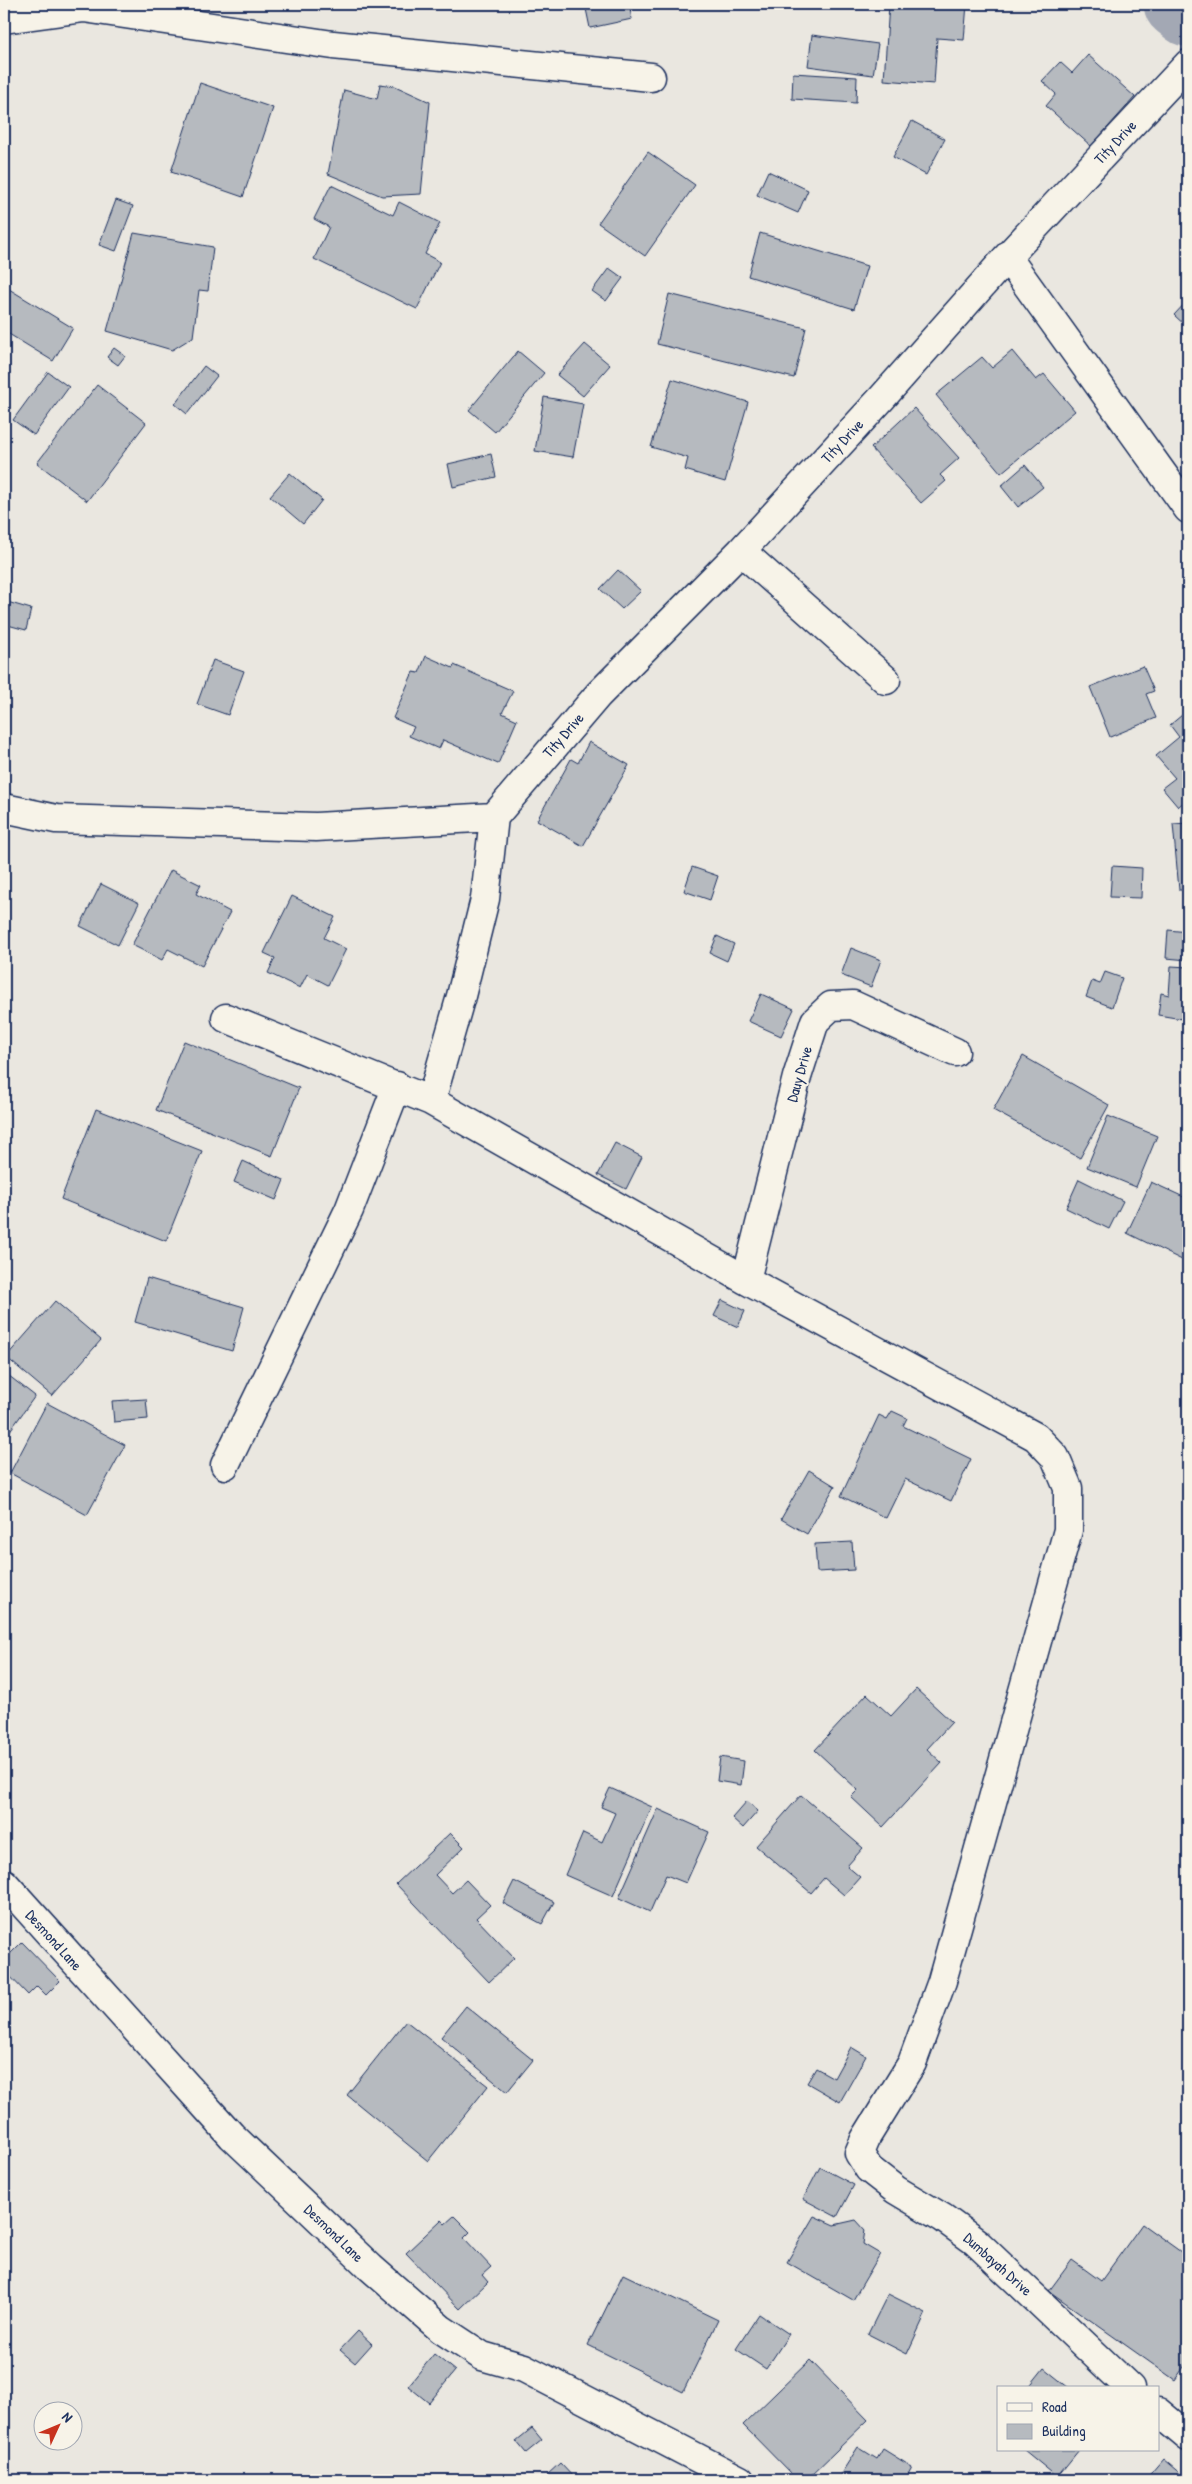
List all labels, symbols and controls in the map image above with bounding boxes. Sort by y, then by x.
street label: Tity Drive [1089,115,1141,169]
street label: Tity Drive [816,414,868,468]
street label: Tity Drive [538,708,589,762]
street label: Dauy Drive [781,1044,817,1104]
street label: Desmond Lane [21,1905,87,1975]
street label: Desmond Lane [300,2199,368,2267]
street label: Dumbayah Drive [959,2228,1037,2300]
legend [997,2386,1160,2452]
text: Road [1042,2396,1067,2417]
north arrow [32,2402,82,2452]
text: N [58,2407,78,2426]
text: Building [1042,2420,1086,2441]

